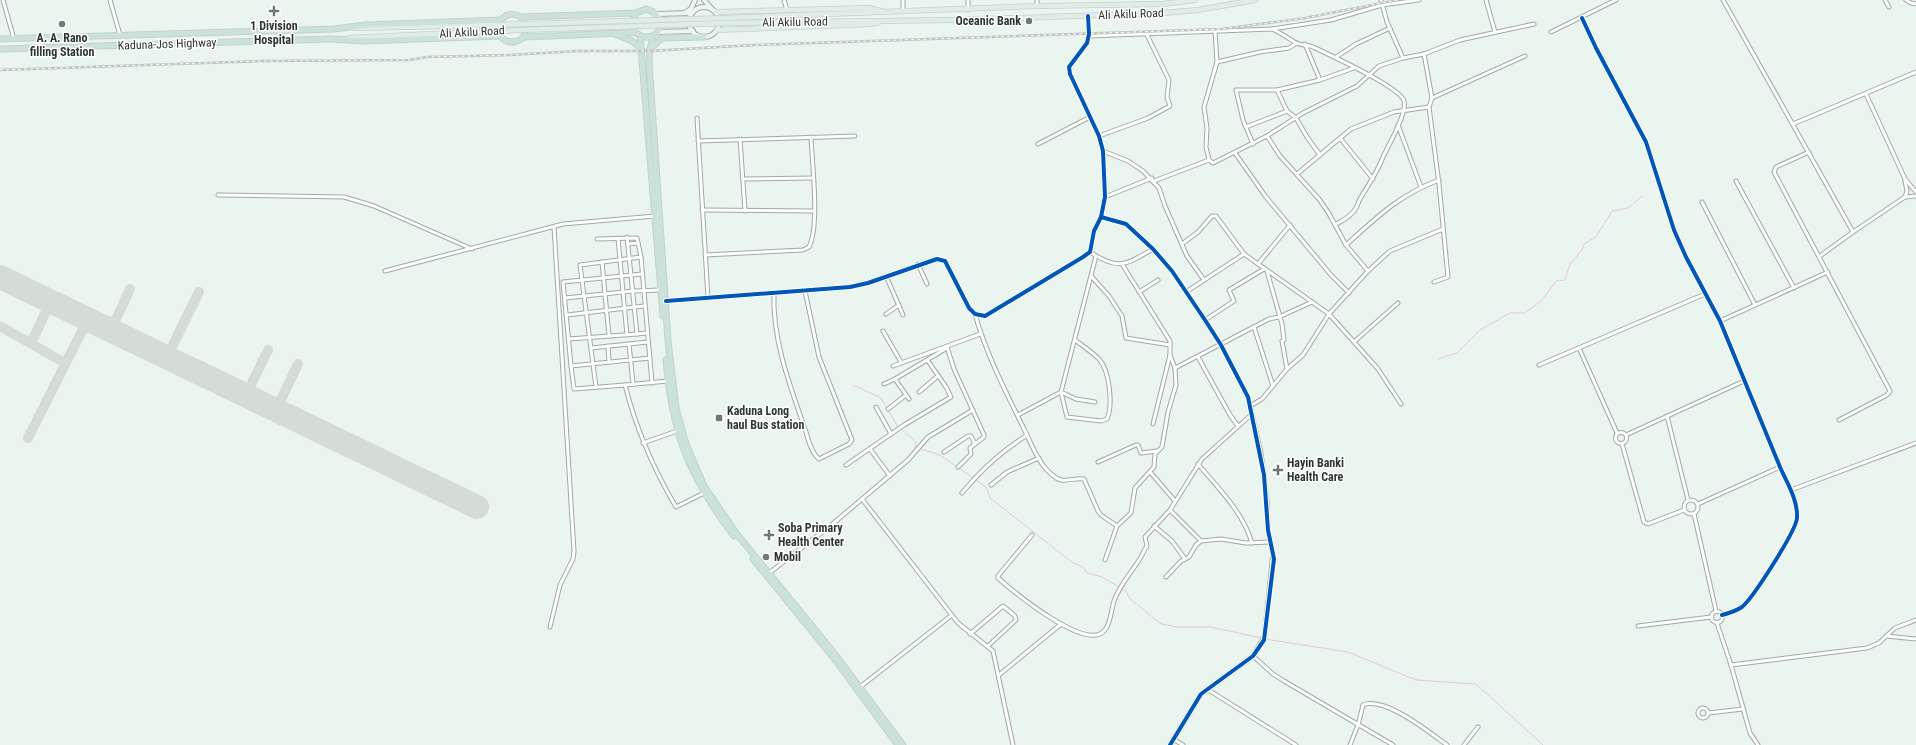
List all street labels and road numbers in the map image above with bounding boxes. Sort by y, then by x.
street label: Ali Akilu Road [1098,6,1164,22]
street label: Ali Akilu Road [762,14,828,30]
street label: Ali Akilu Road [439,23,505,41]
street label: Kaduna-Jos Highway [117,35,217,53]

